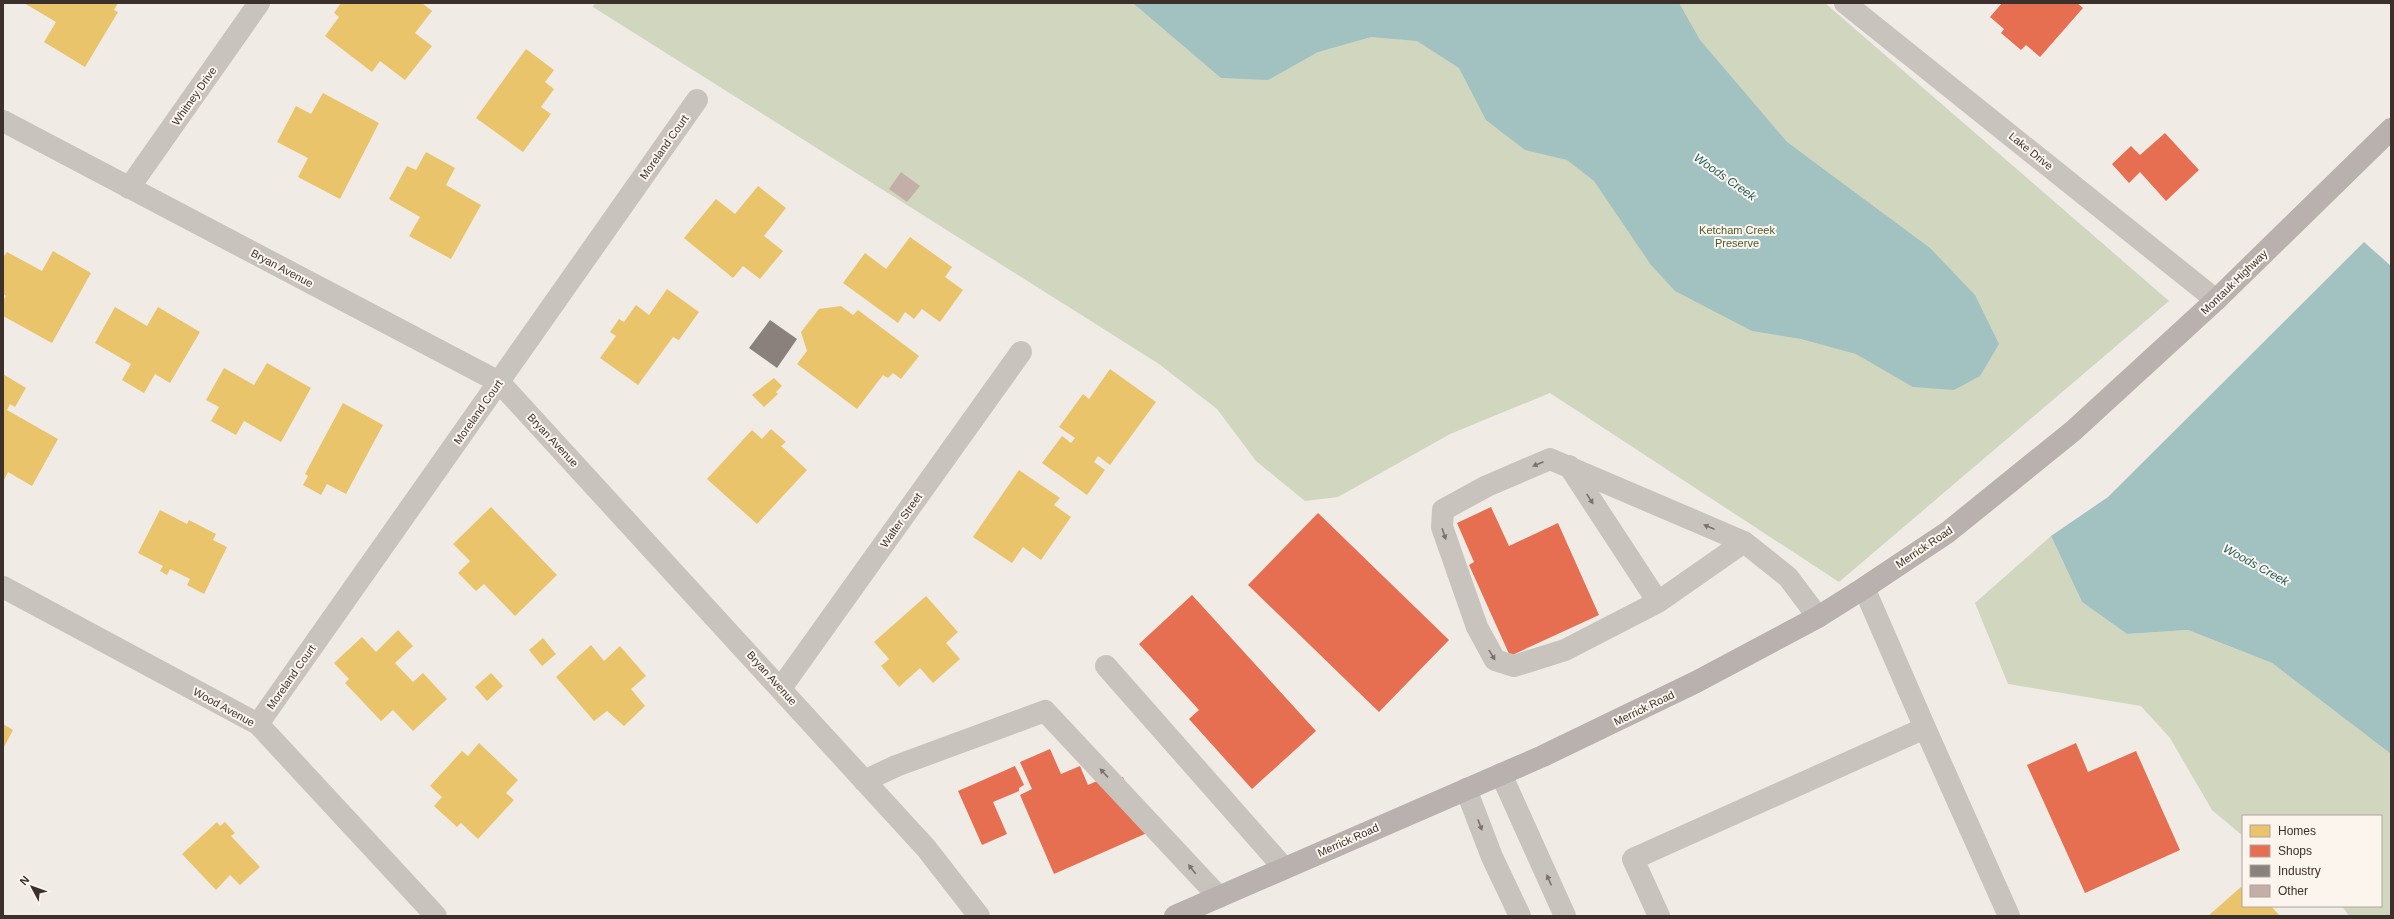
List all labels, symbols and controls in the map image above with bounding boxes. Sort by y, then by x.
street label: Whitney Drive [169,65,219,127]
street label: Moreland Court [637,113,691,181]
street label: Lake Drive [2007,130,2055,172]
water label: Woods Creek [1691,150,1760,204]
park label: Ketcham Creek Preserve [1699,224,1775,249]
street label: Bryan Avenue [249,247,315,289]
street label: Montauk Highway [2198,247,2270,317]
street label: Moreland Court [451,378,505,446]
street label: Bryan Avenue [525,411,581,469]
one-way arrow [1532,461,1543,467]
street label: Walter Street [878,490,924,550]
one-way arrow [1586,493,1594,504]
one-way arrow [1702,523,1714,529]
street label: Merrick Road [1894,524,1954,570]
one-way arrow [1441,529,1447,541]
water label: Woods Creek [2221,541,2292,589]
street label: Moreland Court [264,643,318,711]
street label: Bryan Avenue [745,649,799,707]
one-way arrow [1489,649,1496,660]
street label: Wood Avenue [191,685,257,729]
street label: Merrick Road [1612,688,1676,728]
one-way arrow [1099,768,1109,778]
legend [2242,815,2382,907]
one-way arrow [1478,820,1484,832]
street label: Merrick Road [1316,821,1380,859]
text: Homes [2278,824,2316,838]
text: Shops [2278,844,2312,858]
one-way arrow [1188,863,1196,874]
text: Industry [2278,864,2321,878]
north arrow [12,867,52,907]
text: N [17,873,32,887]
one-way arrow [1546,875,1552,886]
text: Other [2278,884,2308,898]

